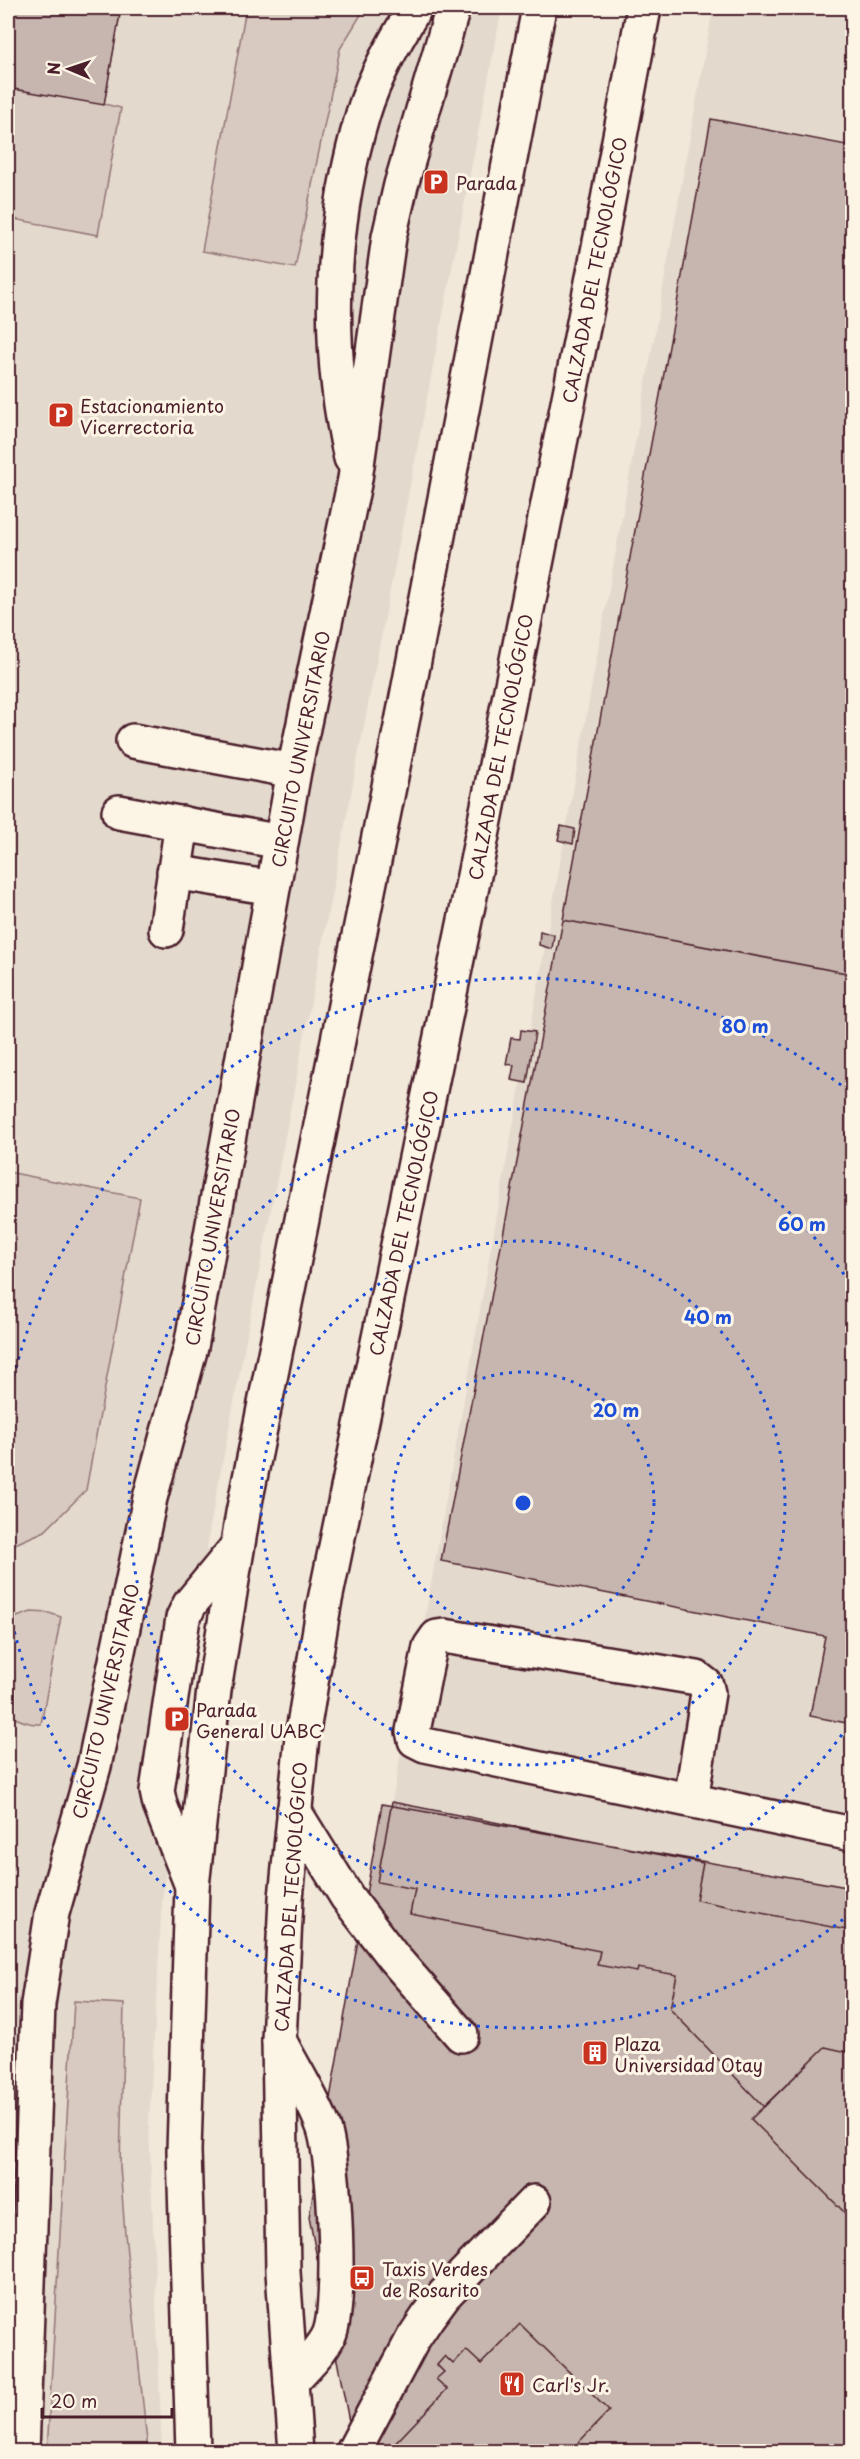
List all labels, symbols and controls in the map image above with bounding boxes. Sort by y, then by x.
north arrow [39,39,99,99]
text: N [41,62,65,75]
street label: CALZADA DEL TECNOLÓGICO [555,135,633,405]
parking icon: Parada [421,167,451,197]
place label: Parada [456,169,518,196]
place label: Estacionamiento Vicerrectoria [80,392,224,440]
parking icon: Estacionamiento Vicerrectoria [46,400,76,430]
street label: CALZADA DEL TECNOLÓGICO [461,612,539,882]
street label: CIRCUITO UNIVERSITARIO [264,628,336,870]
text: 80 m [721,1012,769,1039]
street label: CALZADA DEL TECNOLÓGICO [362,1088,444,1358]
street label: CIRCUITO UNIVERSITARIO [178,1106,246,1348]
text: 60 m [778,1210,826,1237]
text: 40 m [684,1303,732,1330]
text: 20 m [593,1396,639,1423]
centre of rings [513,1493,533,1513]
street label: CIRCUITO UNIVERSITARIO [65,1581,145,1821]
place label: Parada General UABC [196,1696,322,1744]
parking icon: Parada General UABC [162,1704,192,1734]
street label: CALZADA DEL TECNOLÓGICO [267,1761,313,2033]
place label: Plaza Universidad Otay [614,2030,763,2078]
building icon: Plaza Universidad Otay [580,2038,610,2068]
place label: Taxis Verdes de Rosarito [382,2255,488,2303]
bus stop icon: Taxis Verdes de Rosarito [347,2263,377,2293]
restaurant icon: Carl's Jr. [497,2369,527,2399]
place label: Carl's Jr. [532,2371,609,2398]
scale bar [42,2381,172,2419]
text: 20 m [51,2387,97,2414]

